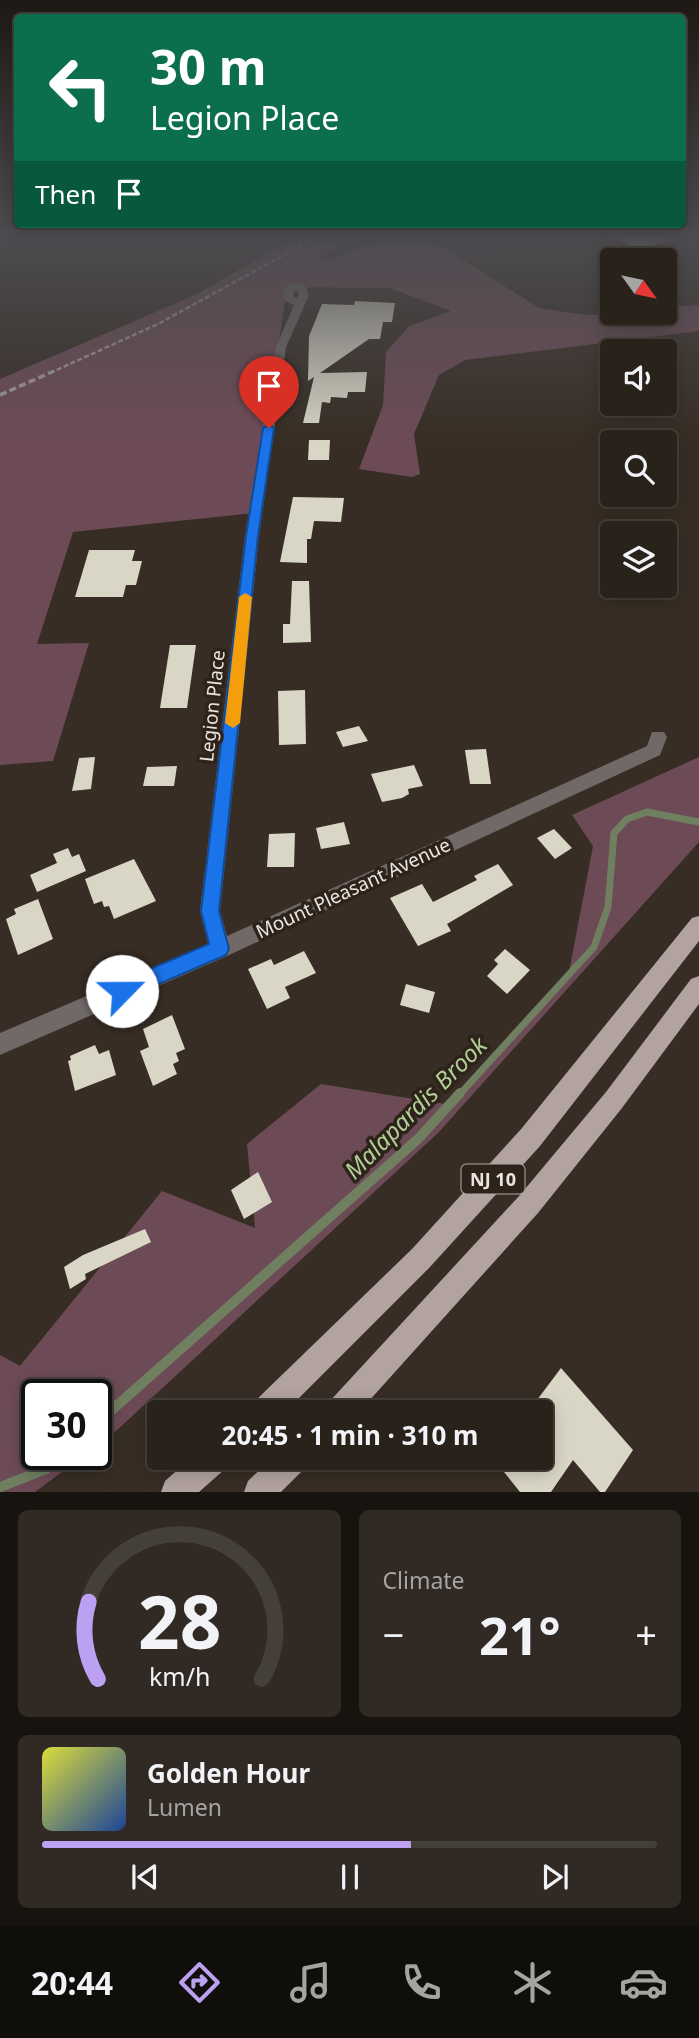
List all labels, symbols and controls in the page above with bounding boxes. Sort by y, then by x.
text: 30 m [150,33,267,99]
icon: left [35,42,126,133]
text: Legion Place [150,96,339,139]
icon: arrive [110,175,148,213]
text: Then [35,176,96,212]
north arrow [600,248,677,326]
map controls [600,248,677,598]
button: sound [600,339,677,416]
pin [239,356,299,428]
icon: arrive [250,367,288,405]
button: search [600,430,677,507]
button: layers [600,521,677,598]
street label: Legion Place [193,649,231,763]
street label: Mount Pleasant Avenue [252,831,454,945]
position arrow [85,954,159,1028]
water label: Malapardis Brook [336,1028,494,1186]
road number: NJ 10 [462,1164,524,1194]
speed limit sign: 30 [21,1379,112,1470]
text: 20:45 · 1 min · 310 m [222,1417,478,1453]
text: Climate [383,1564,465,1596]
text: 28 [138,1572,221,1671]
text: 21° [479,1599,561,1670]
text: − [383,1608,404,1660]
text: + [635,1608,657,1660]
text: km/h [148,1659,210,1693]
text: Golden Hour [147,1755,310,1791]
text: Lumen [147,1791,222,1823]
icon: previous [126,1858,164,1896]
icon: pause [331,1858,369,1896]
icon: next [536,1858,574,1896]
icon: directions [175,1958,224,2007]
icon: music [286,1958,335,2007]
icon: phone [397,1958,446,2007]
icon: climate [508,1958,557,2007]
icon: car [619,1958,668,2007]
text: 20:44 [31,1961,113,2004]

